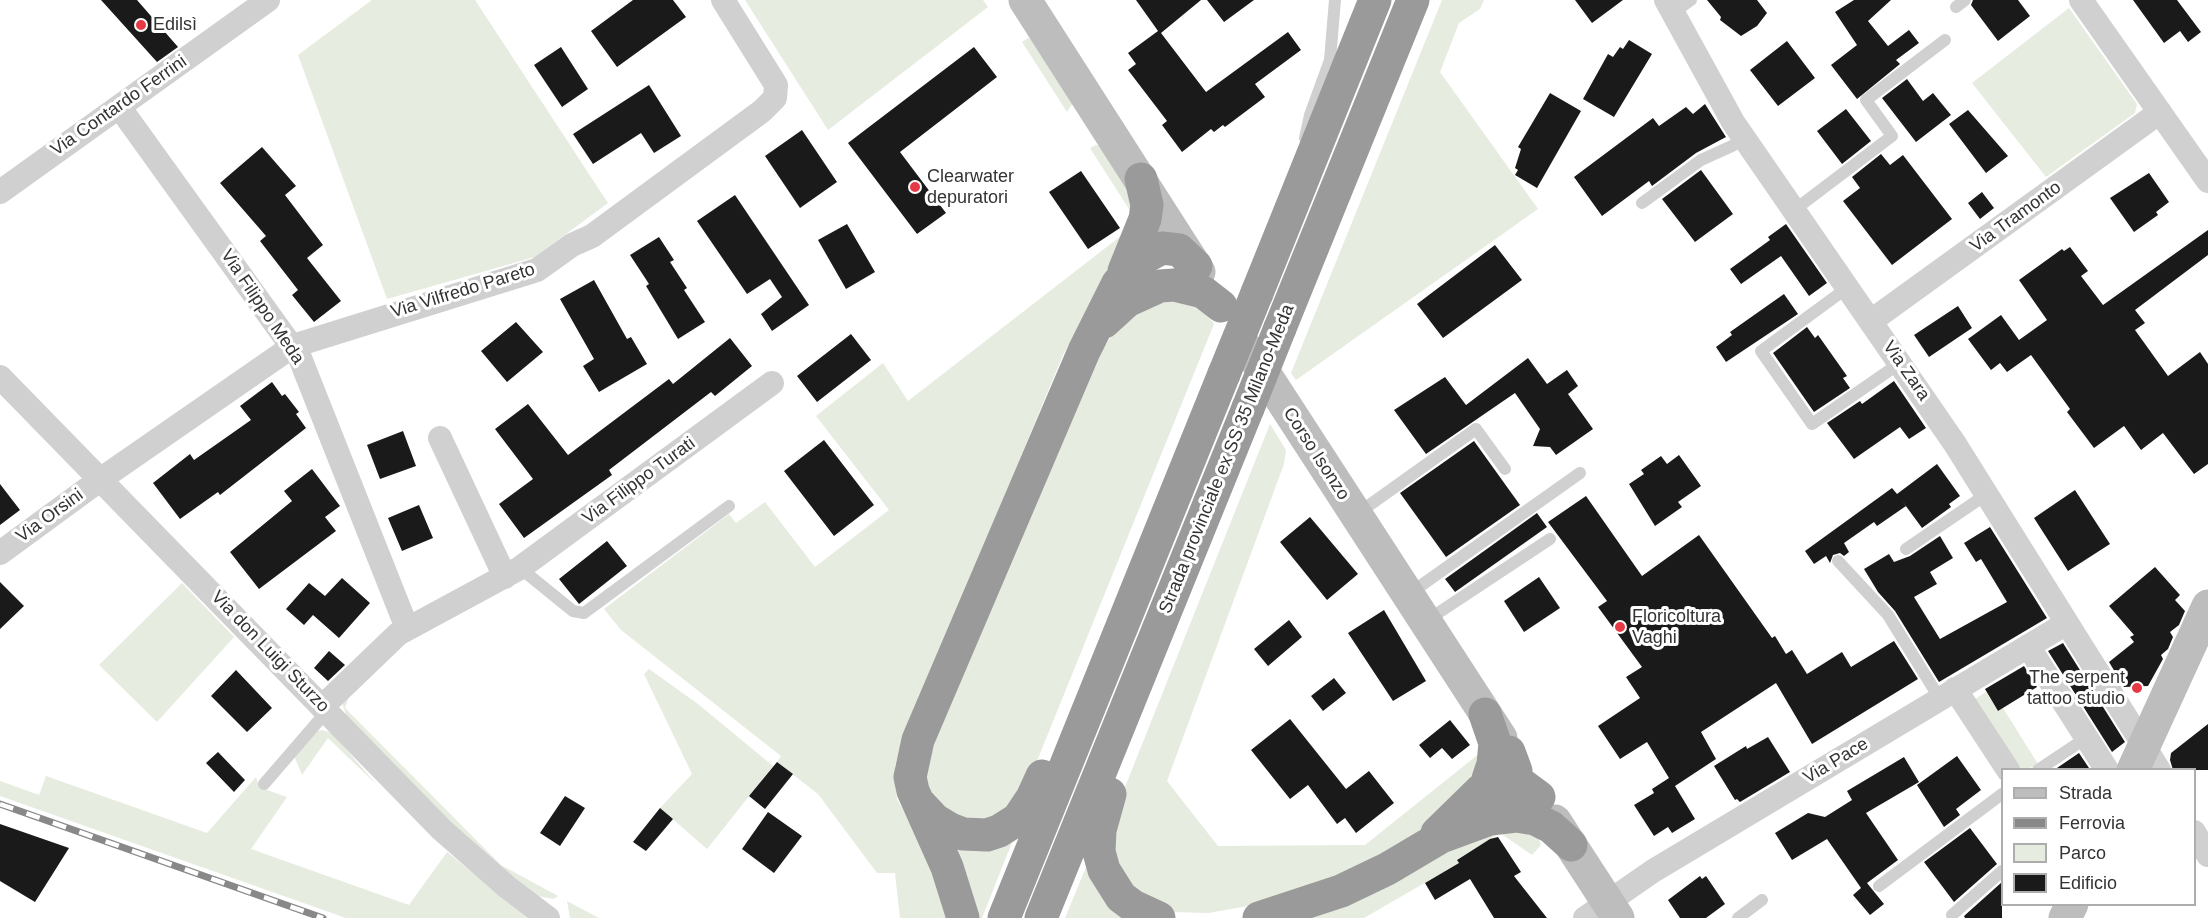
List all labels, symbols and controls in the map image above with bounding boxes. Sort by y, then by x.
place label: Edilsì [153,14,197,36]
marker: Edilsì [134,18,148,32]
street label: Via Contardo Ferrini [47,51,191,161]
place label: Clearwater depuratori [927,166,1014,208]
street label: Via Tramonto [1966,177,2066,257]
marker: Clearwater depuratori [908,180,922,194]
street label: Via Filippo Meda [216,246,308,368]
street label: Via Vilfredo Pareto [388,259,538,323]
street label: Strada provinciale ex SS 35 Milano-Meda [1155,301,1299,617]
street label: Via Zara [1878,337,1934,405]
street label: Corso Isonzo [1278,404,1354,504]
street label: Via Filippo Turati [578,433,700,529]
street label: Via Orsini [12,484,88,548]
street label: Via don Luigi Sturzo [206,587,334,717]
place label: Floricoltura Vaghi [1632,606,1721,648]
marker: Floricoltura Vaghi [1613,620,1627,634]
place label: The serpent tattoo studio [2027,667,2125,710]
marker: The serpent tattoo studio [2130,681,2144,695]
street label: Via Pace [1800,733,1872,789]
legend [2001,768,2196,906]
text: Strada [2059,783,2112,803]
text: Ferrovia [2059,813,2125,833]
text: Parco [2059,843,2106,863]
text: Edificio [2059,873,2117,893]

